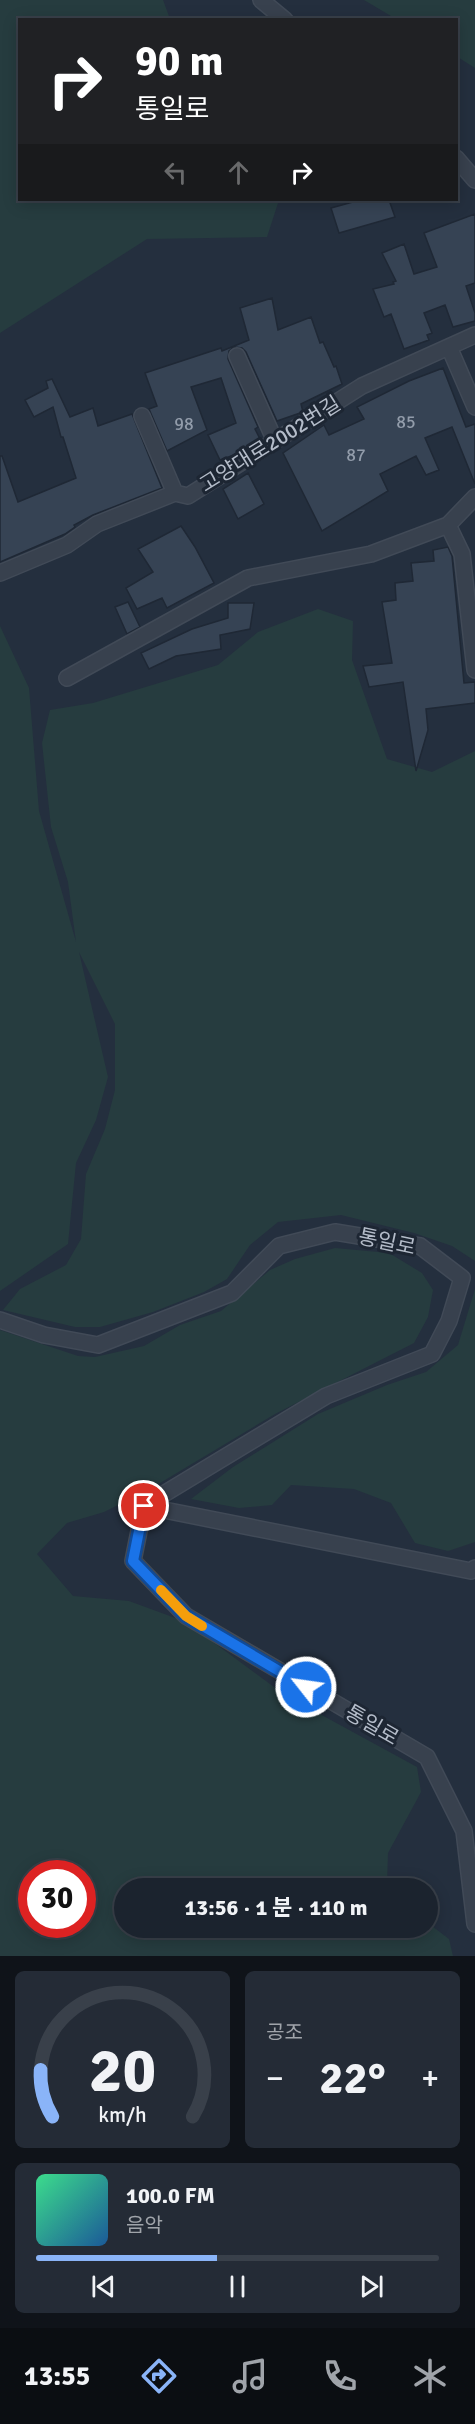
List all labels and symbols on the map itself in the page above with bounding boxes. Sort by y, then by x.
street label: 고양대로2002번길 [195,390,345,498]
house number: 85 [396,411,416,433]
house number: 98 [174,413,194,435]
house number: 87 [346,444,366,466]
street label: 통일로 [356,1223,418,1261]
pin [118,1480,169,1531]
position arrow [274,1655,338,1719]
street label: 통일로 [340,1699,404,1751]
speed limit sign: 30 [18,1860,96,1938]

